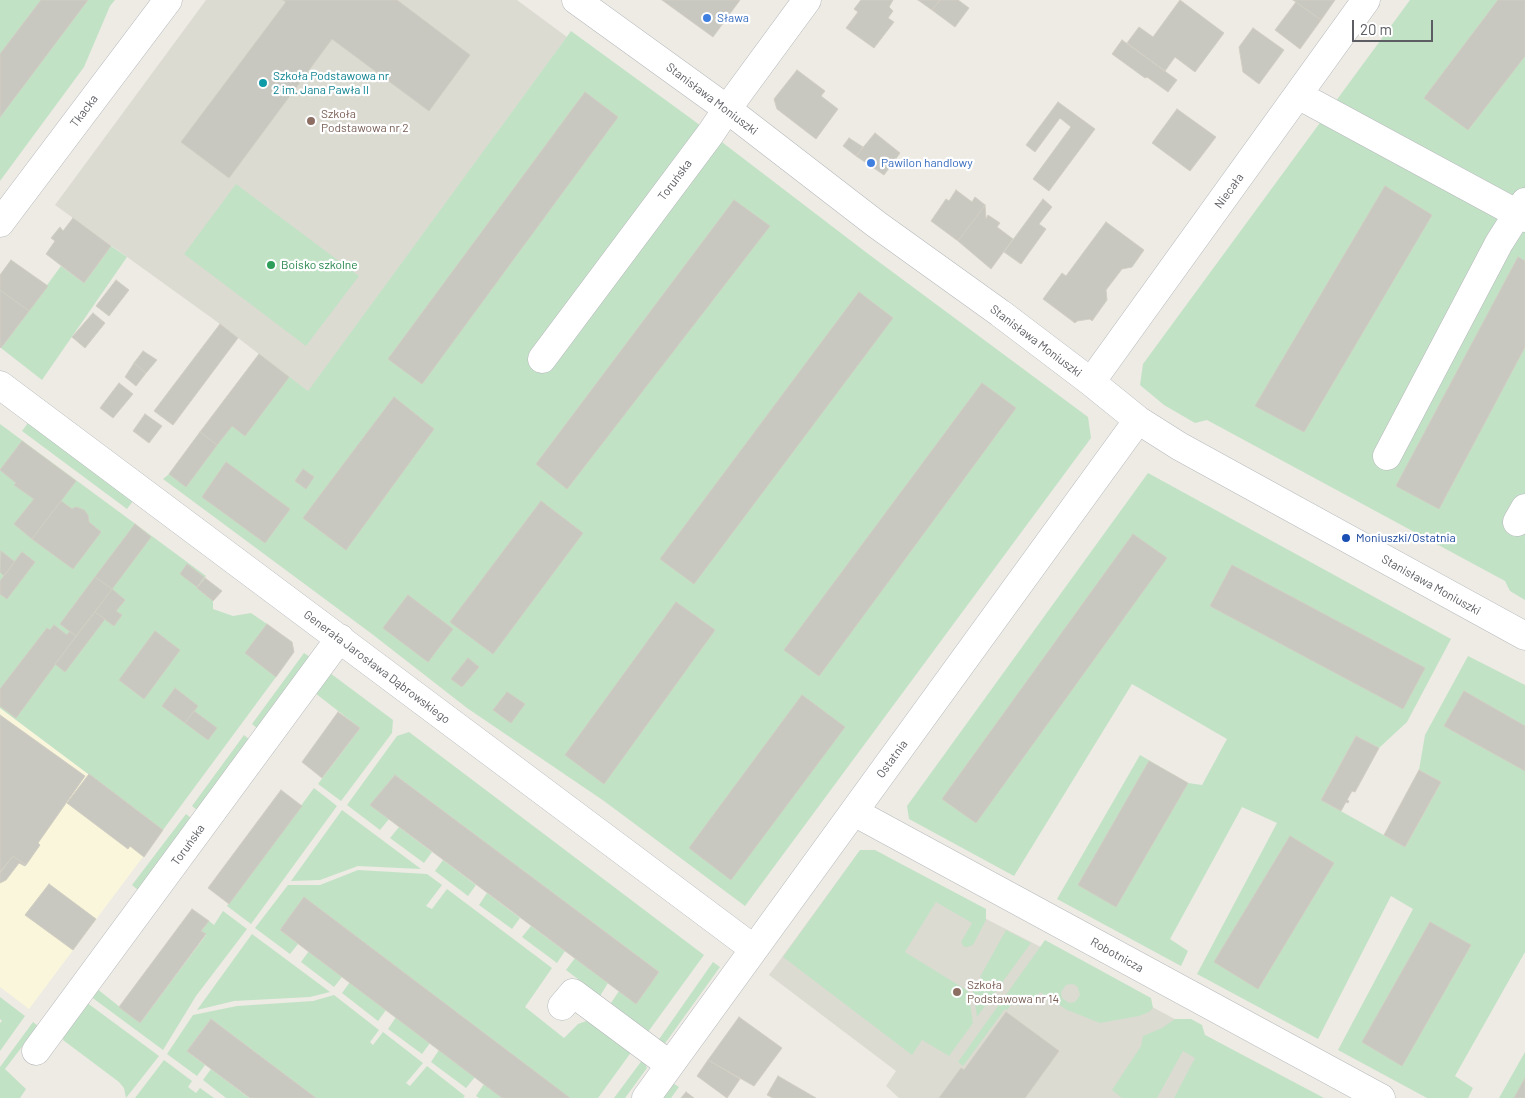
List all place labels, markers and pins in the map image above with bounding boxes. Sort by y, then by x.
place label: Sława [717,11,749,25]
marker: Sława [701,12,713,24]
place label: Szkoła Podstawowa nr 2 im. Jana Pawła II [273,69,389,97]
marker: Szkoła Podstawowa nr 2 im. Jana Pawła II [257,77,269,89]
place label: Szkoła Podstawowa nr 2 [321,107,409,135]
marker: Szkoła Podstawowa nr 2 [305,115,317,127]
place label: Pawilon handlowy [881,156,973,170]
marker: Pawilon handlowy [865,157,877,169]
place label: Boisko szkolne [281,258,358,272]
marker: Boisko szkolne [265,259,277,271]
place label: Moniuszki/Ostatnia [1356,531,1456,545]
marker: Moniuszki/Ostatnia [1340,532,1352,544]
place label: Szkoła Podstawowa nr 14 [967,978,1059,1006]
marker: Szkoła Podstawowa nr 14 [951,986,963,998]

